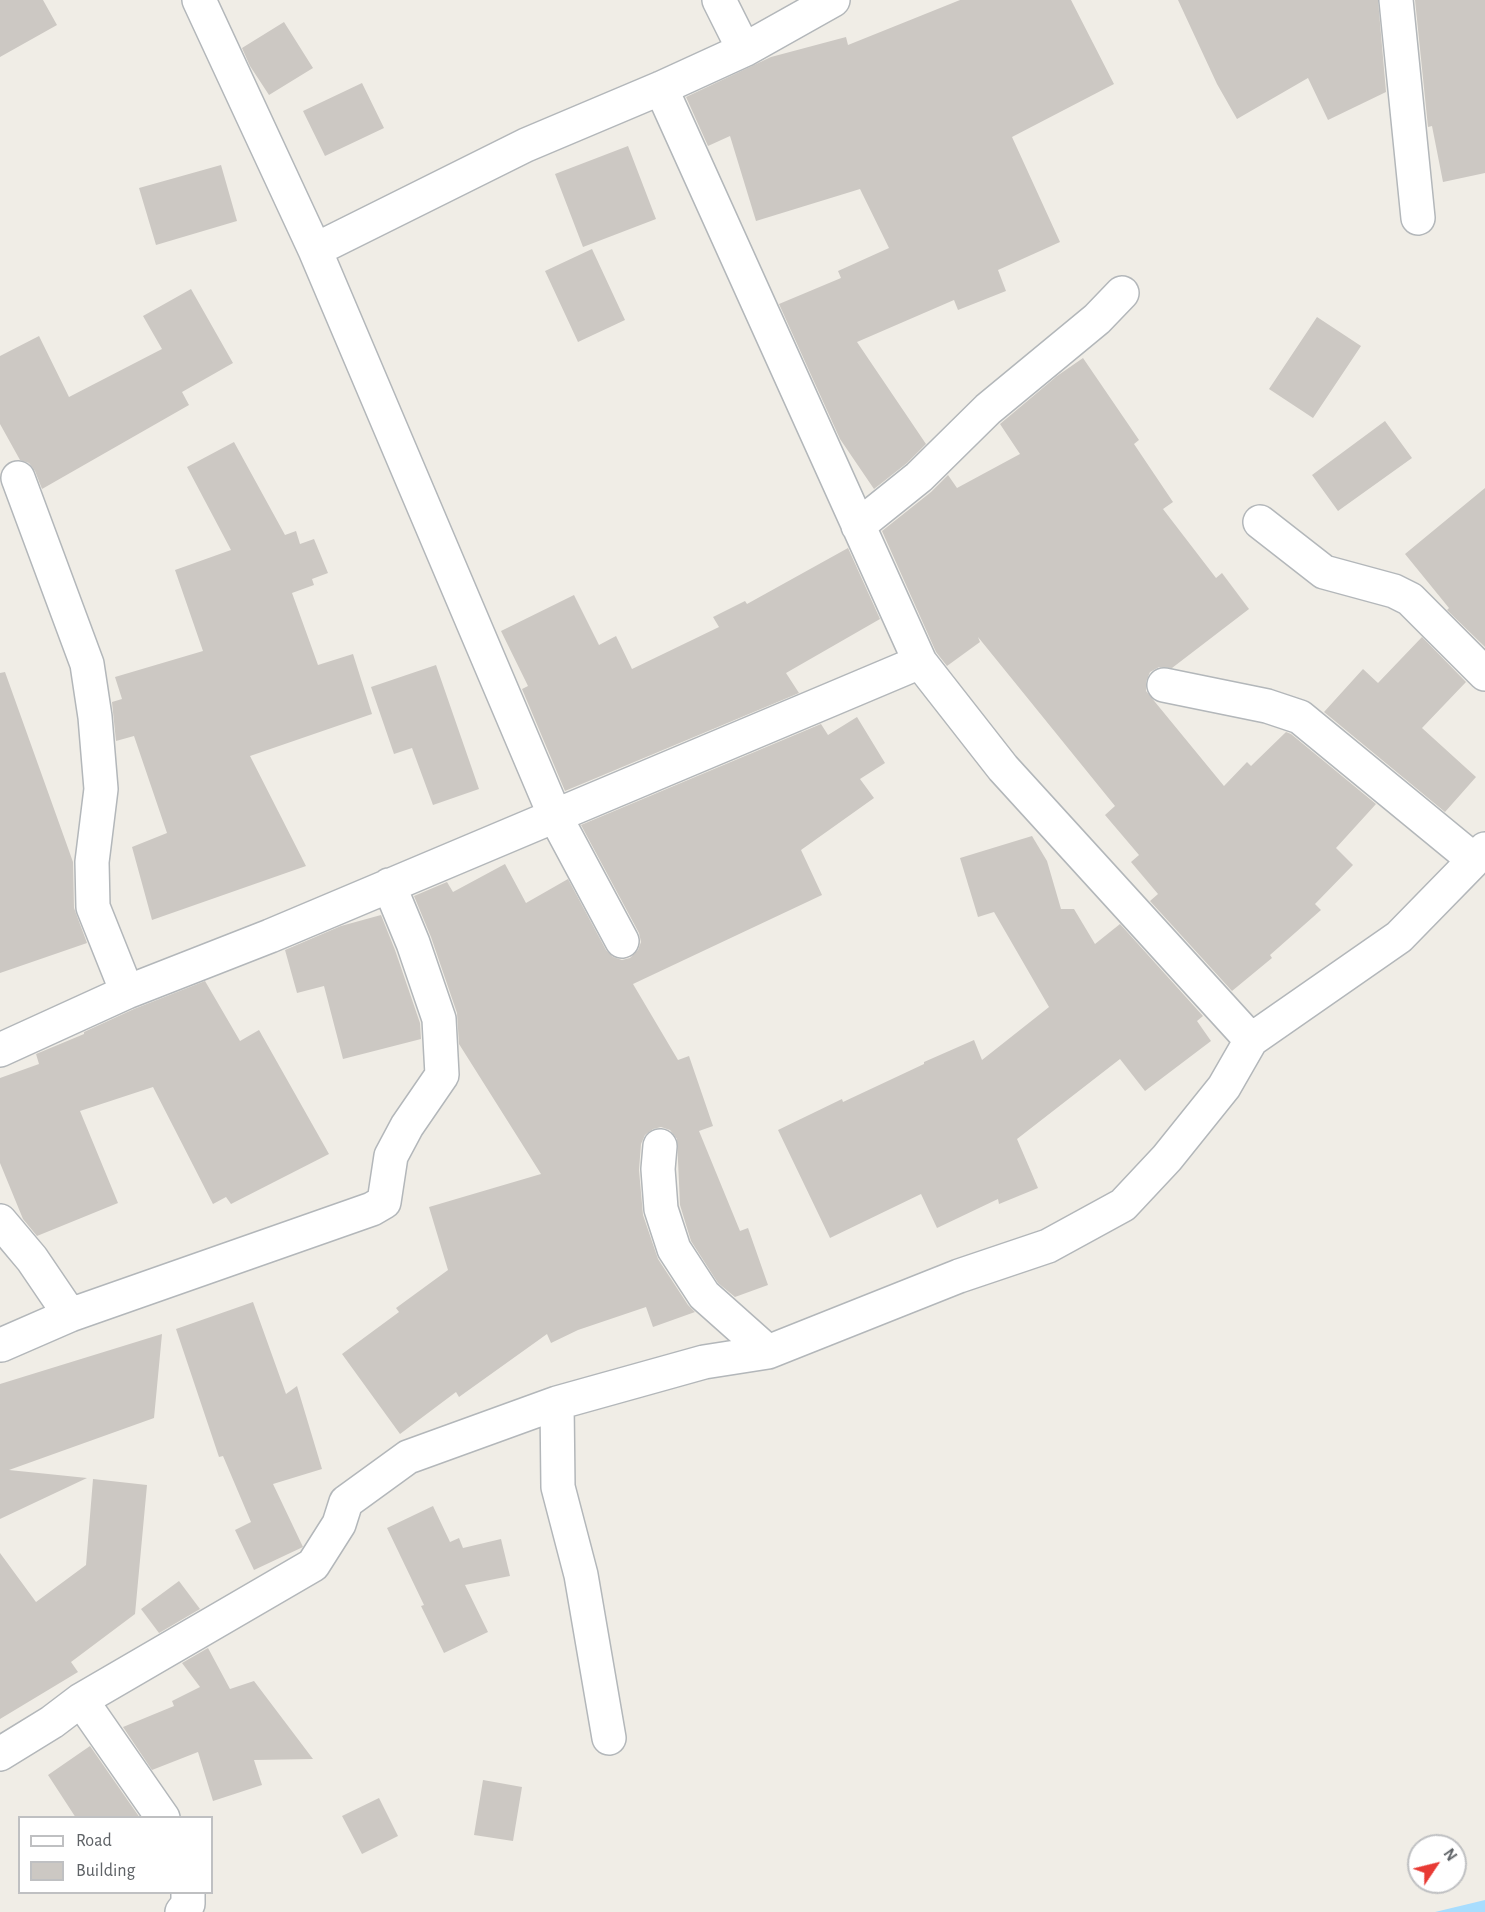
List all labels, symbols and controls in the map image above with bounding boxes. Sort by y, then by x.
legend [18,1816,213,1894]
text: Road [76,1832,112,1850]
north arrow [1407,1834,1467,1894]
text: N [1440,1846,1460,1864]
text: Building [76,1862,135,1880]

